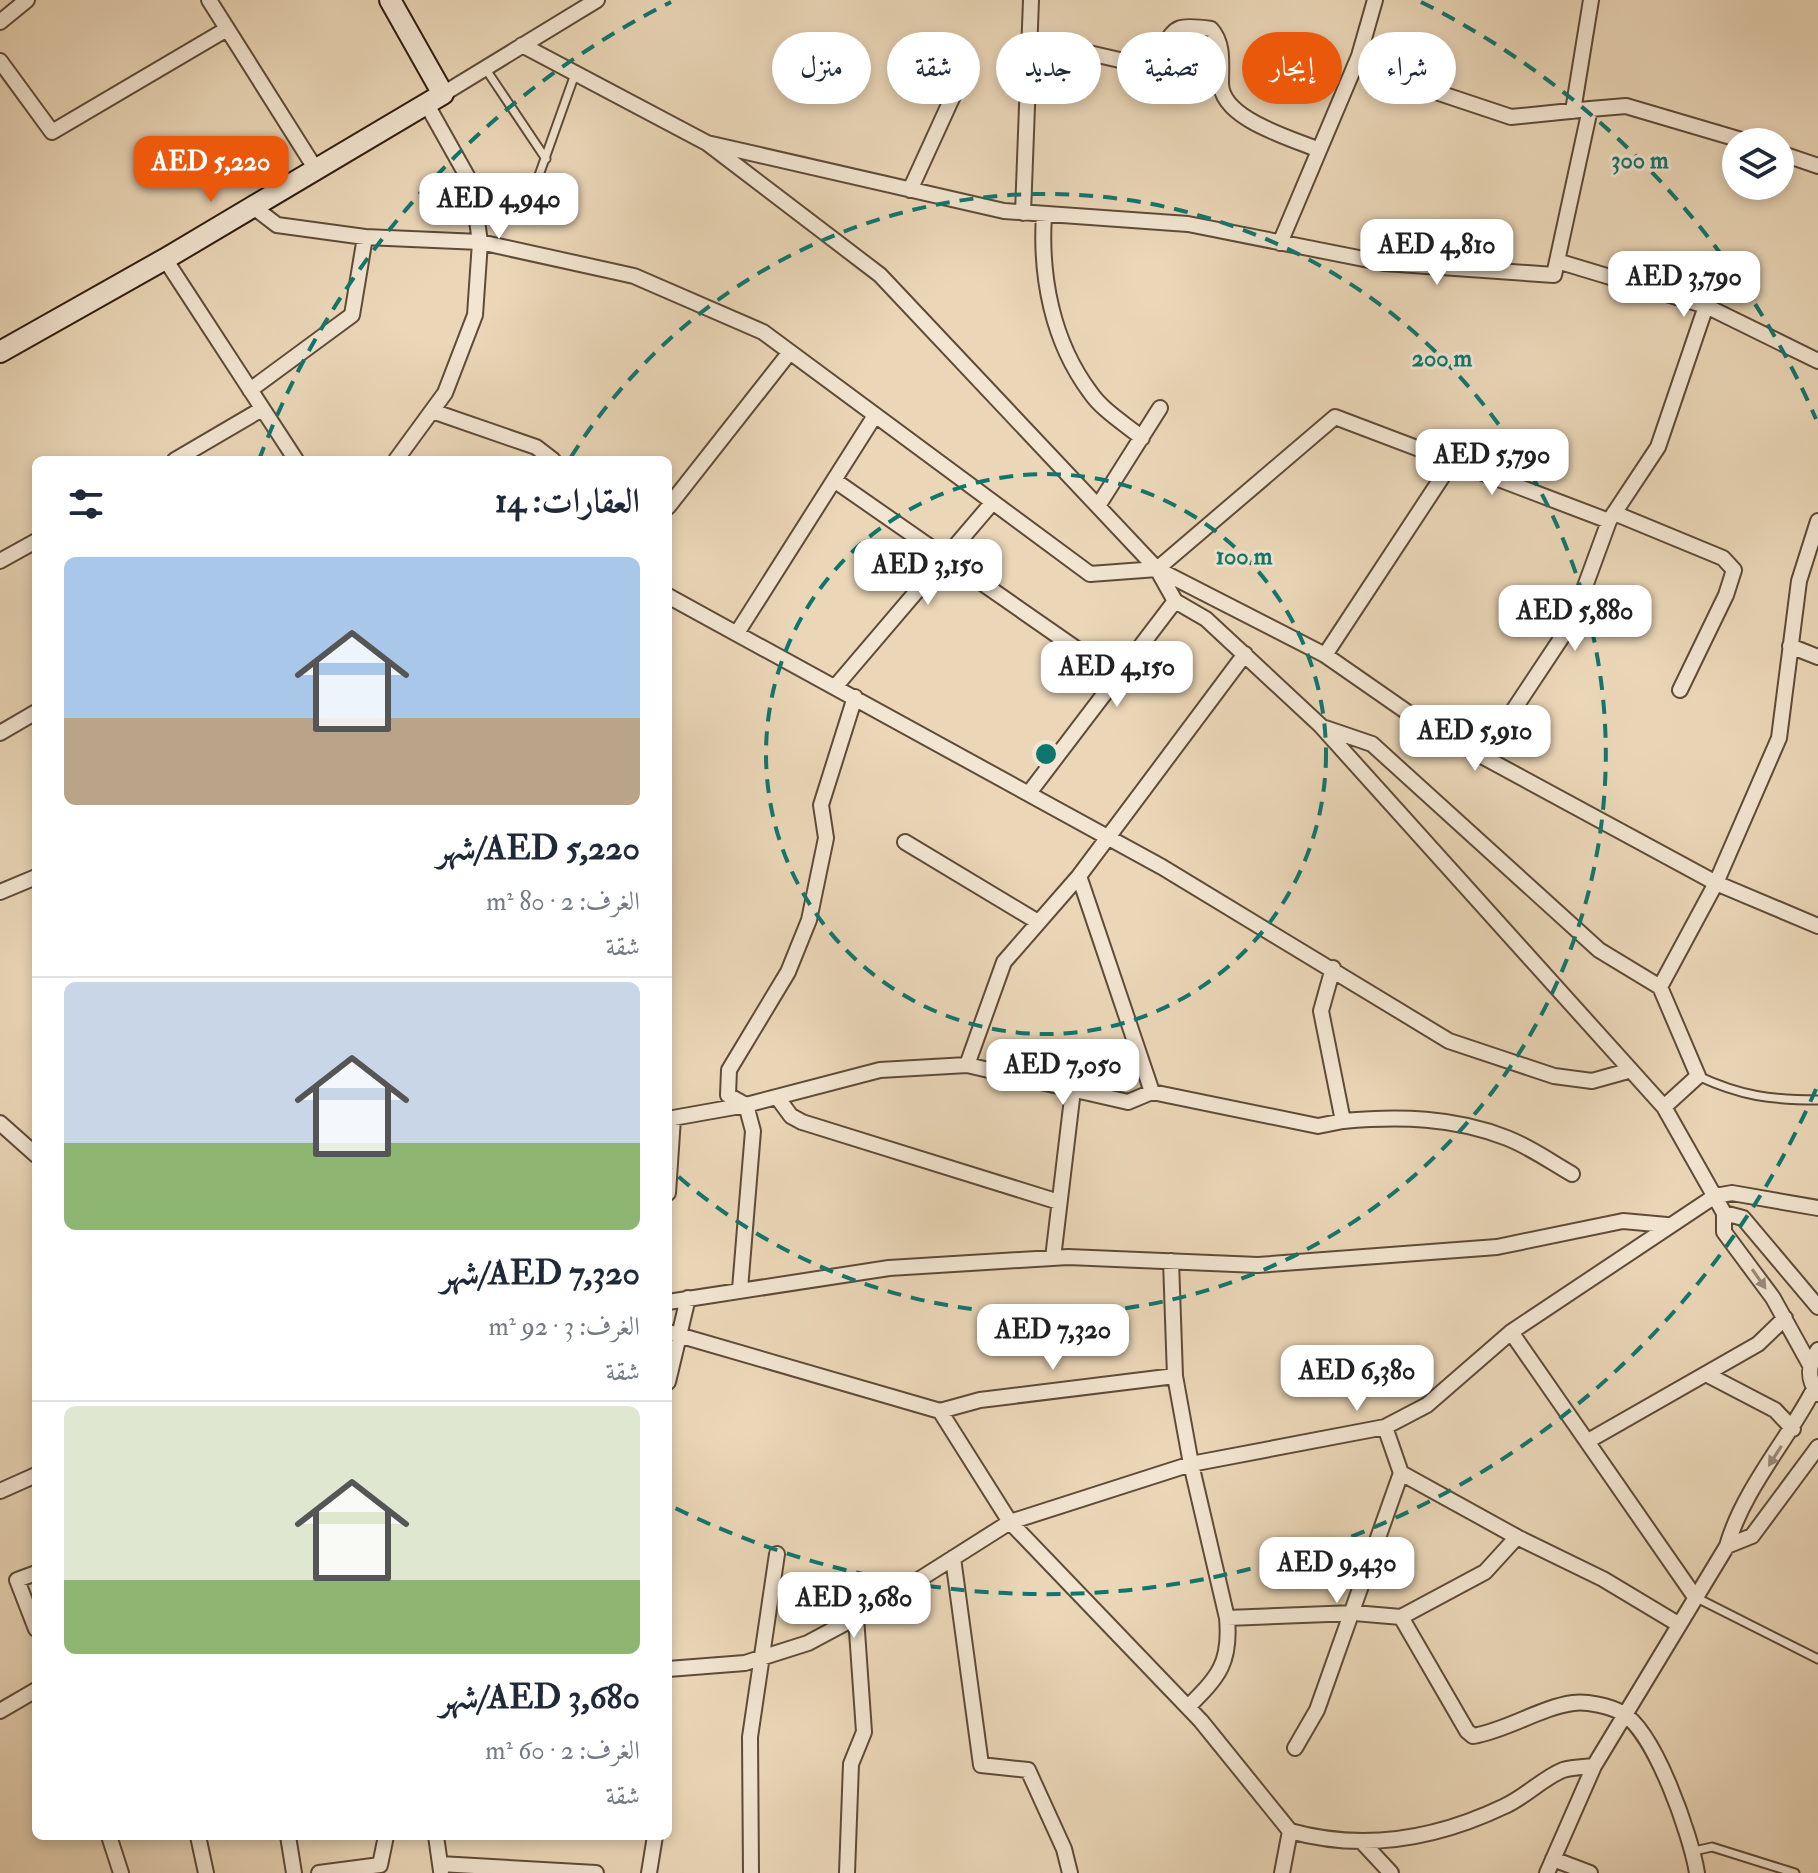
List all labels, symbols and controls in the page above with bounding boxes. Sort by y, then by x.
chip: منزل [772,32,871,104]
chip: شقة [887,32,980,104]
chip: جديد [996,32,1101,104]
chip: تصفية [1117,32,1226,104]
chip: إيجار [1242,32,1342,104]
chip: شراء [1358,32,1456,104]
map controls [1722,128,1794,200]
button: layers [1722,128,1794,200]
pin: AED 5,220 [119,136,303,204]
text: 300 m [1611,145,1669,176]
text: AED 5,220 [152,146,270,178]
pin: AED 4,940 [407,173,591,241]
text: AED 4,940 [437,183,561,215]
pin: AED 4,810 [1345,219,1529,287]
text: AED 4,810 [1378,229,1496,261]
pin: AED 3,790 [1592,251,1776,319]
text: AED 3,790 [1626,261,1742,293]
text: 200 m [1412,343,1473,374]
pin: AED 5,790 [1400,429,1584,497]
text: AED 5,790 [1434,439,1550,471]
text: العقارات: 14 [495,480,640,523]
icon: filters [64,482,108,526]
pin: AED 3,150 [836,539,1020,607]
text: 100 m [1216,541,1273,572]
text: AED 3,150 [872,549,984,581]
pin: AED 5,880 [1483,585,1667,653]
text: AED 5,880 [1517,595,1633,627]
icon: home [280,609,424,753]
pin: AED 4,150 [1025,641,1209,709]
text: AED 4,150 [1059,651,1175,683]
pin: AED 5,910 [1383,705,1567,773]
text: AED 5,910 [1418,715,1532,747]
centre of rings [1032,740,1060,768]
text: AED 5,220/شهر [437,827,640,870]
text: الغرف: 2 · 80 m² [486,886,640,918]
text: شقة [606,931,640,963]
icon: home [280,1034,424,1178]
pin: AED 7,050 [971,1039,1155,1107]
text: AED 7,050 [1004,1049,1122,1081]
text: AED 7,320/شهر [441,1252,640,1295]
one-way arrow [1751,1269,1766,1290]
pin: AED 7,320 [961,1304,1145,1372]
text: الغرف: 3 · 92 m² [488,1311,640,1343]
text: AED 7,320 [995,1314,1111,1346]
pin: AED 6,380 [1265,1345,1449,1413]
text: AED 6,380 [1299,1355,1415,1387]
text: شقة [606,1356,640,1388]
one-way arrow [1768,1446,1783,1467]
icon: home [280,1458,424,1602]
pin: AED 9,430 [1245,1537,1429,1605]
text: AED 9,430 [1277,1547,1397,1579]
pin: AED 3,680 [762,1572,946,1640]
text: AED 3,680 [796,1582,912,1614]
text: AED 3,680/شهر [440,1676,640,1719]
text: الغرف: 2 · 60 m² [485,1735,640,1767]
text: شقة [606,1780,640,1812]

